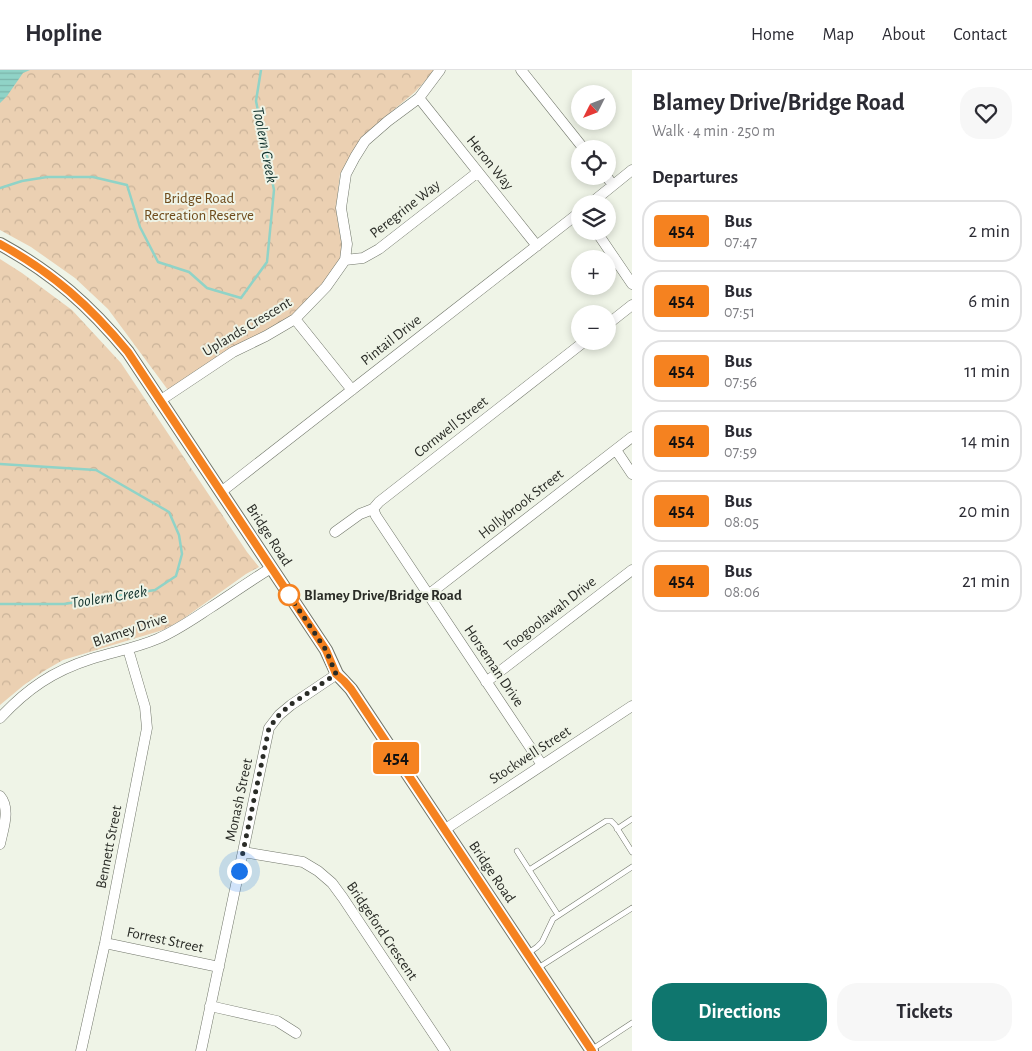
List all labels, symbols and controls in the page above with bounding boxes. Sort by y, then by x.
text: Hopline [25,22,102,46]
text: Home [751,26,794,44]
text: Map [822,26,854,44]
text: About [882,26,925,44]
text: Contact [953,26,1007,44]
north arrow [571,85,616,130]
map controls [571,85,616,350]
button: heart [960,87,1012,139]
text: Blamey Drive/Bridge Road [652,91,905,115]
water label: Toolern Creek [250,106,280,184]
text: Walk · 4 min · 250 m [652,123,775,139]
street label: Heron Way [464,133,517,193]
button: locate [571,140,616,185]
text: Departures [652,168,738,187]
street label: Peregrine Way [367,177,443,241]
park label: Bridge Road Recreation Reserve [144,191,254,223]
button: layers [571,195,616,240]
text: Bus [724,212,752,231]
text: 454 [669,222,694,240]
text: 2 min [969,222,1010,241]
text: 07:47 [724,234,757,250]
button: + [571,250,616,295]
text: Bus [724,282,752,301]
text: 454 [669,292,694,310]
text: 6 min [968,292,1010,311]
street label: Uplands Crescent [200,295,294,359]
text: 07:51 [724,304,755,320]
button: − [571,305,616,350]
street label: Pintail Drive [358,312,424,368]
text: Bus [724,352,752,371]
text: 454 [669,362,694,380]
text: 11 min [964,362,1010,381]
text: 07:56 [724,374,757,390]
street label: Cornwell Street [411,394,491,460]
text: Bus [724,422,752,441]
text: 454 [669,432,694,450]
text: 14 min [962,432,1010,451]
text: 07:59 [724,444,757,460]
street label: Hollybrook Street [476,466,566,542]
text: Bus [724,492,752,511]
street label: Bridge Road [243,501,295,569]
text: 454 [669,502,694,520]
text: 20 min [959,502,1010,521]
text: 08:05 [724,514,759,530]
text: Bus [724,562,752,581]
text: 454 [669,572,694,590]
text: 21 min [962,572,1010,591]
street label: Toogoolawah Drive [501,574,599,654]
water label: Toolern Creek [70,583,148,611]
marker: Blamey Drive/Bridge Road [278,584,300,606]
text: 08:06 [724,584,760,600]
place label: Blamey Drive/Bridge Road [304,588,462,603]
street label: Blamey Drive [91,610,169,650]
street label: Horseman Drive [461,623,527,710]
street label: Stockwell Street [487,723,574,787]
line badge: 454 [367,742,425,774]
text: 454 [383,749,409,767]
street label: Monash Street [223,757,255,843]
street label: Bennett Street [94,804,124,890]
street label: Bridge Road [466,839,518,906]
your location [227,859,252,884]
street label: Bridgeford Crescent [344,879,420,983]
street label: Forrest Street [125,925,205,955]
button: Directions [652,983,827,1041]
button: Tickets [837,983,1012,1041]

